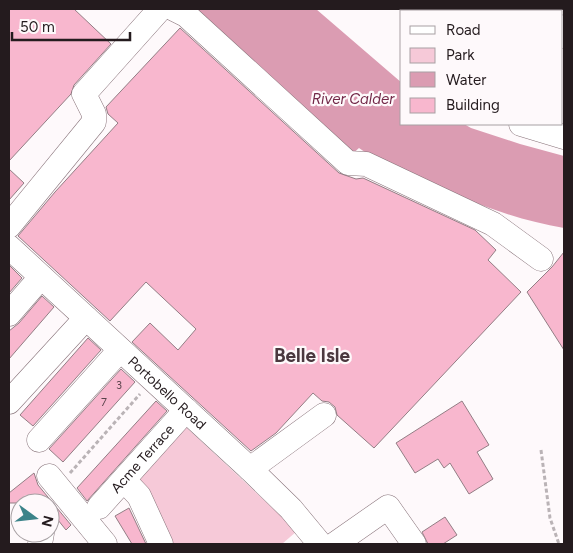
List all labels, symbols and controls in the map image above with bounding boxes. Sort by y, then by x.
scale bar [12,10,130,42]
legend [400,10,563,125]
text: 50 m [20,18,55,36]
text: Road [446,21,481,39]
text: Park [446,46,475,64]
text: Water [446,71,486,89]
water label: River Calder [312,90,395,108]
text: Building [446,96,500,114]
district label: Belle Isle [274,344,351,367]
street label: Portobello Road [124,353,209,433]
house number: 3 [116,379,122,392]
house number: 7 [101,396,107,409]
street label: Acme Terrace [108,421,178,497]
north arrow [10,493,60,543]
text: N [37,514,57,529]

